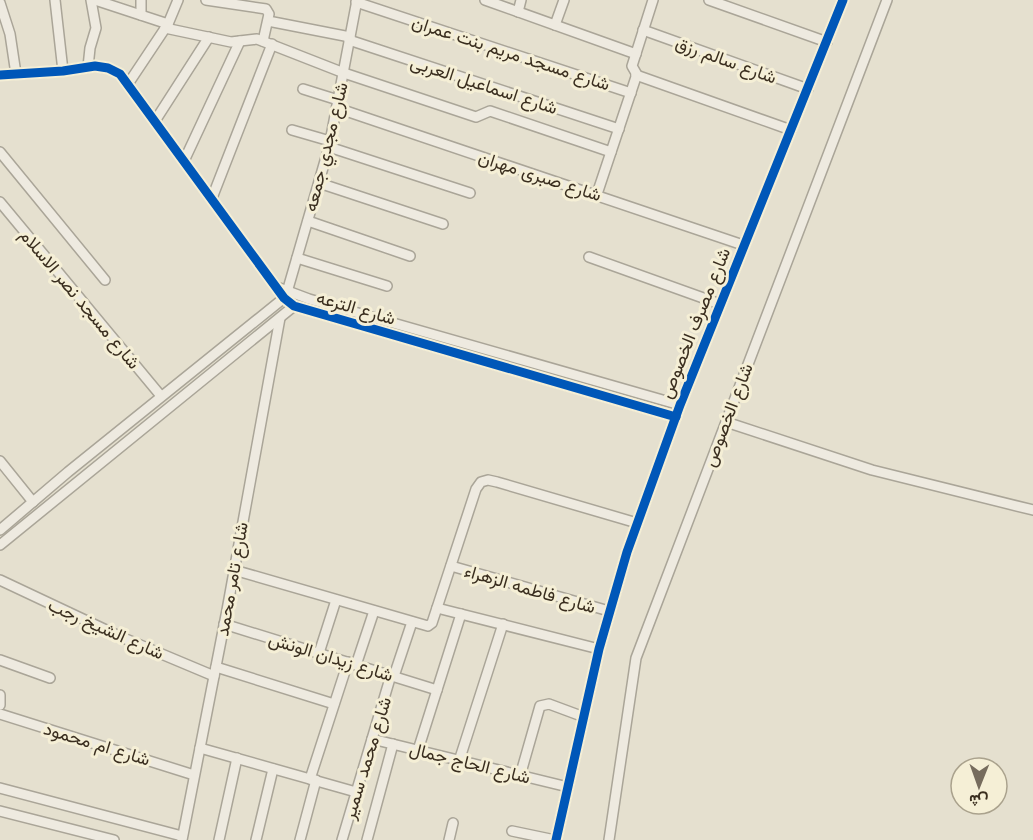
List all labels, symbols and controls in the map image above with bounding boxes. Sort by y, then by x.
street label: شارع مسجد مريم بنت عمران [409,11,613,96]
street label: شارع سالم رزق [672,32,780,89]
street label: شارع اسماعيل العربى [407,51,560,120]
street label: شارع مجدي جمعه [299,80,357,215]
street label: شارع صبرى مهران [475,146,604,207]
street label: شارع مسجد نصر الاسلام [14,224,145,374]
street label: شارع مصرف الخصوص [655,244,736,402]
street label: شارع الترعه [314,286,398,331]
street label: شارع الخصوص [698,360,759,470]
street label: شارع تامر محمد [211,520,254,638]
street label: شارع فاطمه الزهراء [462,560,598,619]
street label: شارع الشيخ رجب [44,594,167,665]
street label: شارع زيدان الونش [266,628,396,687]
street label: شارع محمد سمير [338,694,397,823]
street label: شارع ام محمود [41,717,153,772]
street label: شارع الحاج جمال [407,737,533,790]
north arrow [949,756,1009,816]
text: ش [969,791,989,811]

